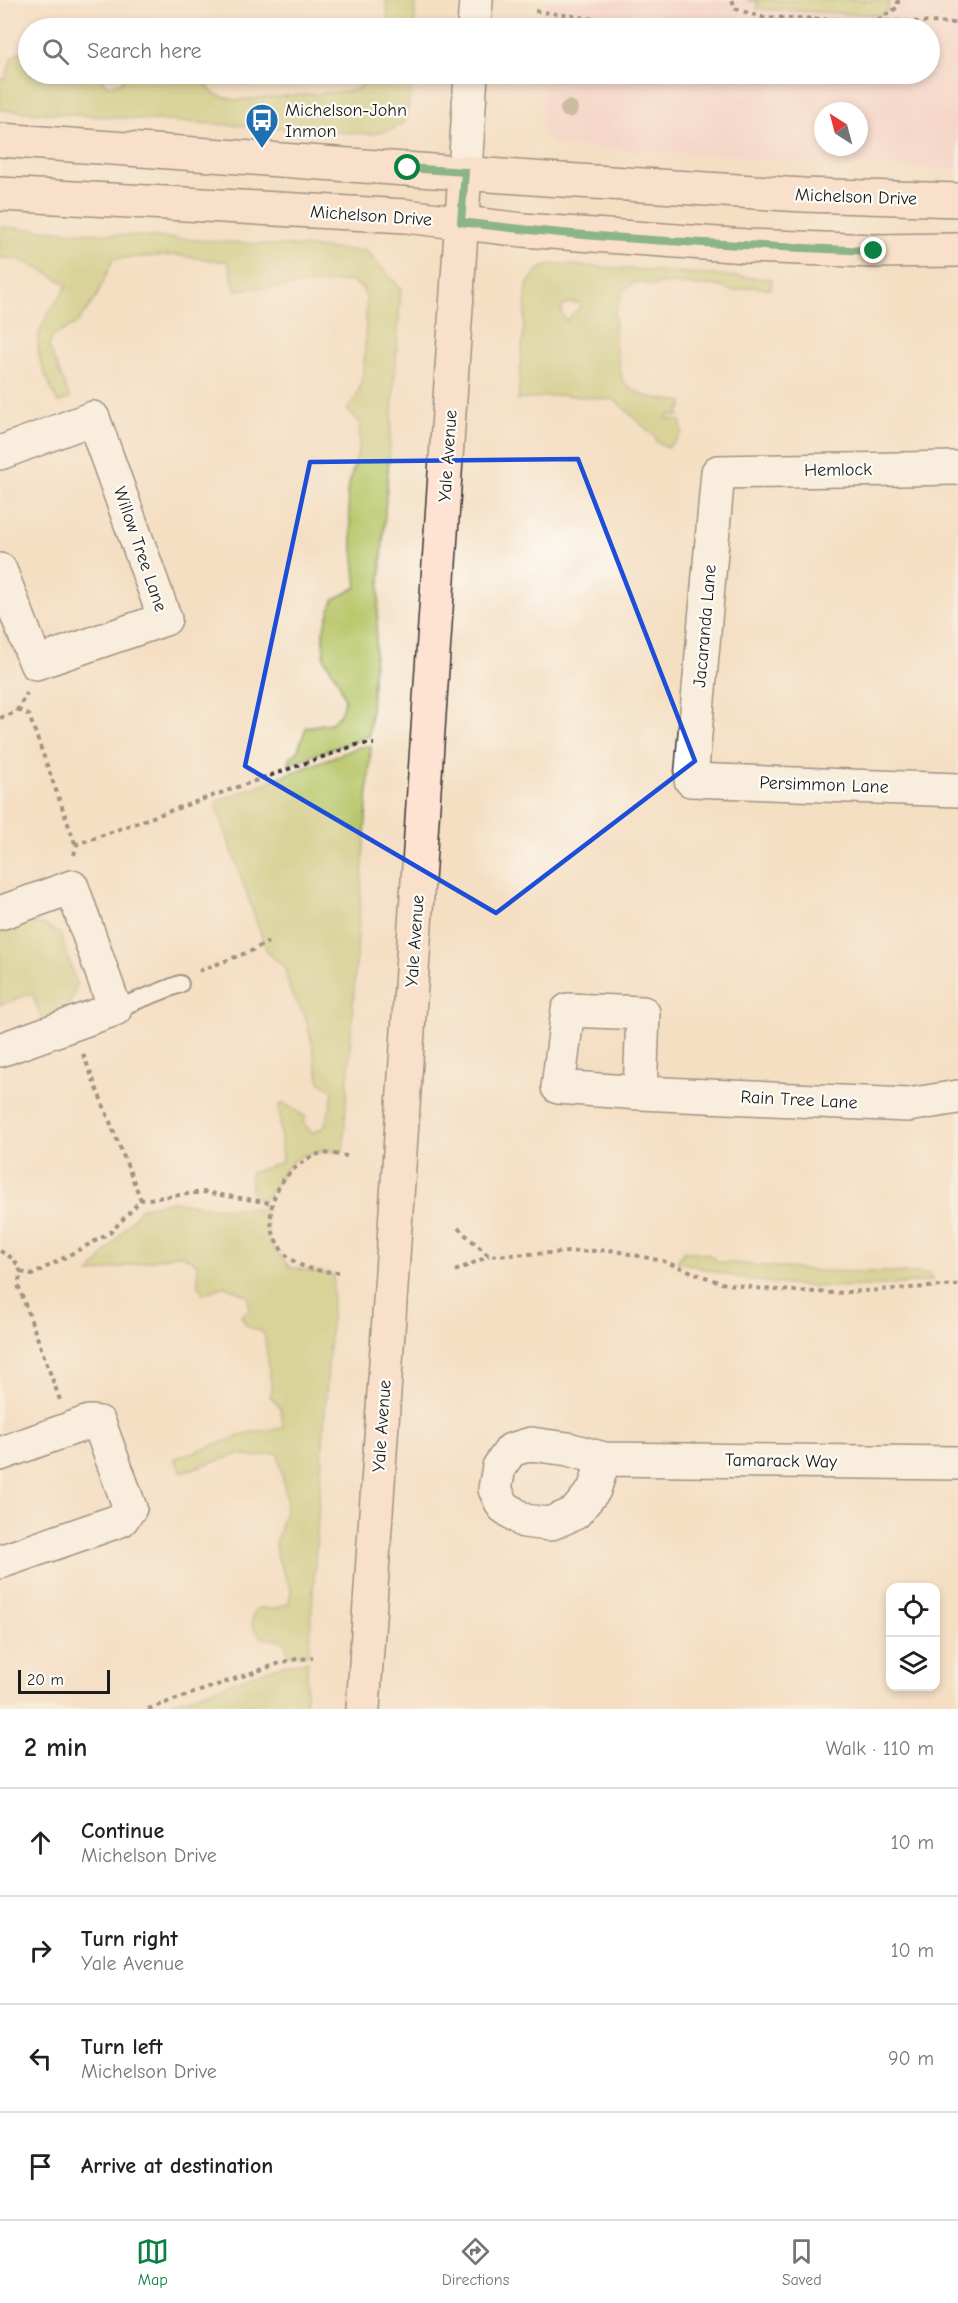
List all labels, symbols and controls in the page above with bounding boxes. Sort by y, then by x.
search box [18,18,940,84]
icon: search [39,35,72,68]
text: Search here [87,38,202,64]
place label: Michelson-John Inmon [285,100,407,142]
bus stop icon: Michelson-John Inmon [244,102,280,149]
north arrow [814,102,868,156]
route start [394,154,420,180]
street label: Michelson Drive [795,184,917,210]
street label: Michelson Drive [309,201,433,231]
route end [860,237,886,263]
street label: Yale Avenue [434,409,462,503]
street label: Hemlock [804,459,872,481]
street label: Willow Tree Lane [109,484,171,614]
street label: Jacaranda Lane [689,564,721,688]
street label: Persimmon Lane [759,772,889,798]
street label: Yale Avenue [401,894,429,988]
street label: Rain Tree Lane [740,1086,858,1114]
street label: Yale Avenue [368,1379,396,1473]
street label: Tamarack Way [725,1450,838,1472]
map controls [886,1583,940,1691]
button: locate [886,1583,940,1637]
button: layers [886,1637,940,1691]
scale bar [18,1667,110,1694]
text: 20 m [27,1671,64,1689]
text: 2 min [24,1733,87,1763]
text: Walk · 110 m [826,1737,934,1760]
text: Continue [81,1818,164,1844]
icon: ahead [24,1826,57,1859]
text: 10 m [891,1831,934,1854]
text: Michelson Drive [81,1844,217,1867]
text: Turn right [81,1926,178,1952]
icon: right [24,1934,57,1967]
text: 10 m [891,1939,934,1962]
text: Yale Avenue [81,1952,184,1975]
text: Turn left [81,2034,163,2060]
icon: left [24,2042,57,2075]
text: 90 m [888,2047,934,2070]
text: Michelson Drive [81,2060,217,2083]
icon: arrive [24,2150,57,2183]
text: Arrive at destination [81,2153,273,2179]
tab: Map [136,2235,169,2289]
tab: Directions [442,2235,509,2289]
tab: Saved [782,2235,822,2289]

